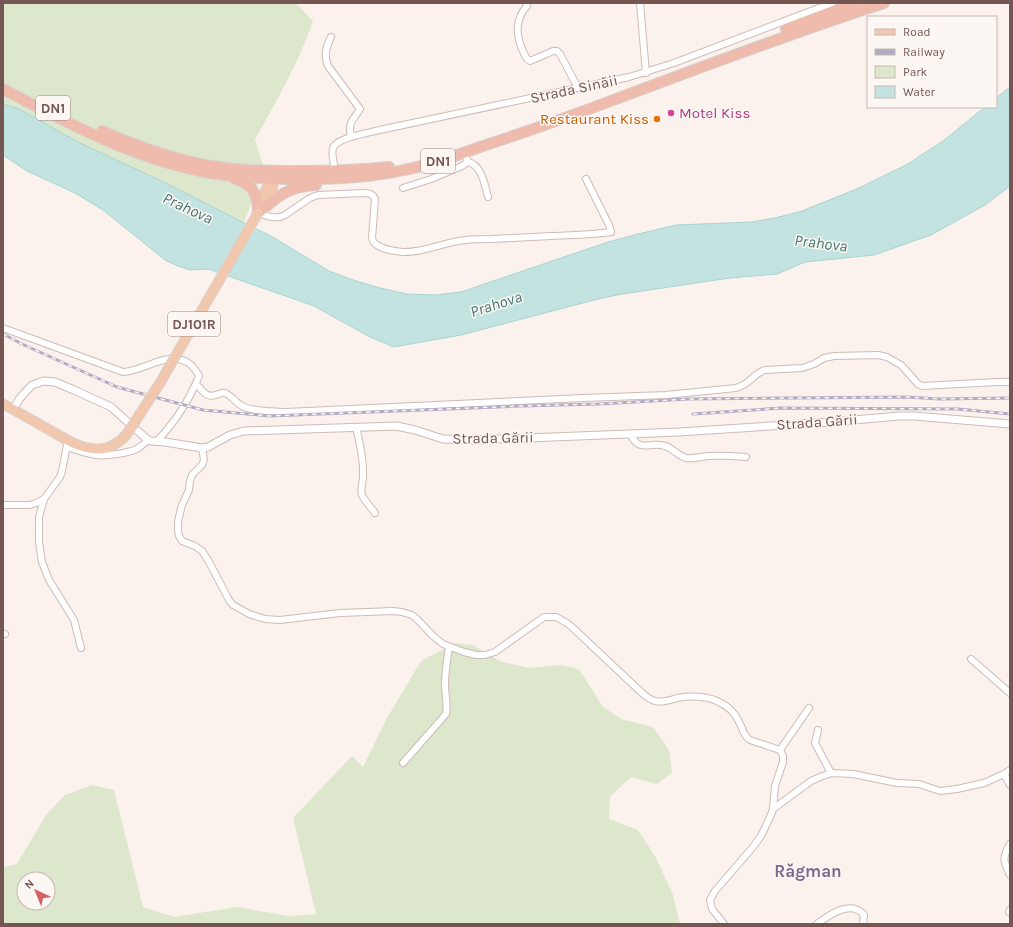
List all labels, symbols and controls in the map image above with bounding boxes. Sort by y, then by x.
legend [867,16,997,108]
text: Road [903,25,931,39]
text: Railway [903,45,945,59]
text: Park [903,65,928,79]
street label: Strada Sinăii [529,71,619,107]
text: Water [903,85,936,99]
road number: DN1 [36,96,70,120]
place label: Motel Kiss [679,104,750,122]
marker: Motel Kiss [666,108,676,118]
place label: Restaurant Kiss [540,110,649,128]
marker: Restaurant Kiss [652,114,662,124]
road number: DN1 [421,149,455,173]
water label: Prahova [160,188,216,228]
water label: Prahova [793,230,849,256]
water label: Prahova [468,287,524,321]
road number: DJ101R [168,312,220,336]
street label: Strada Gării [776,410,858,434]
street label: Strada Gării [452,428,534,448]
district label: Răgman [774,861,842,881]
north arrow [16,871,56,911]
text: N [22,877,37,892]

